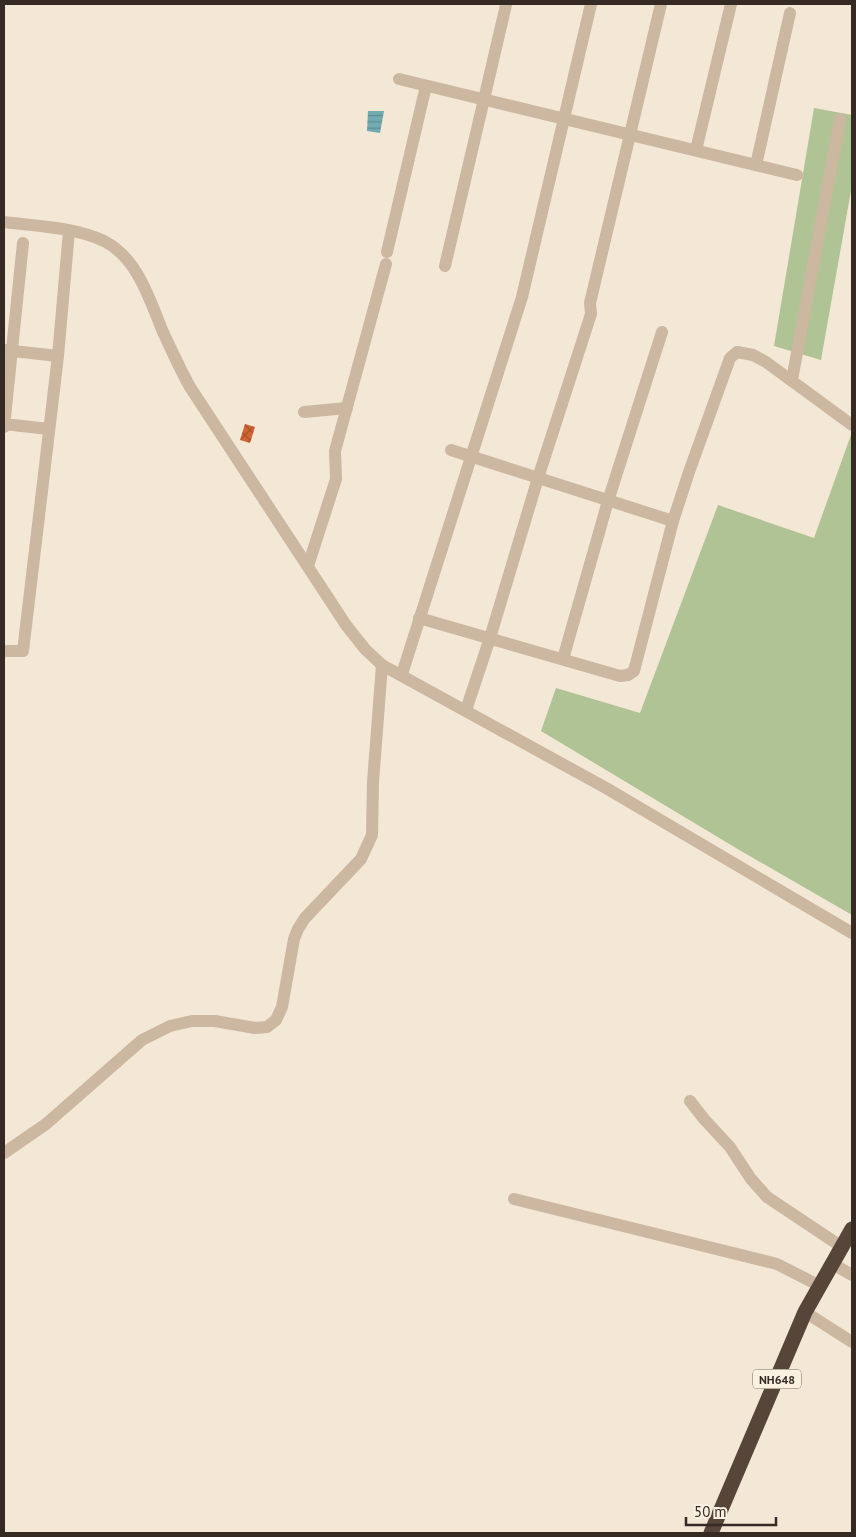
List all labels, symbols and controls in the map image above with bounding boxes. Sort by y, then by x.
road number: NH648 [753,1370,801,1388]
scale bar [686,1494,776,1526]
text: 50 m [694,1502,727,1521]

